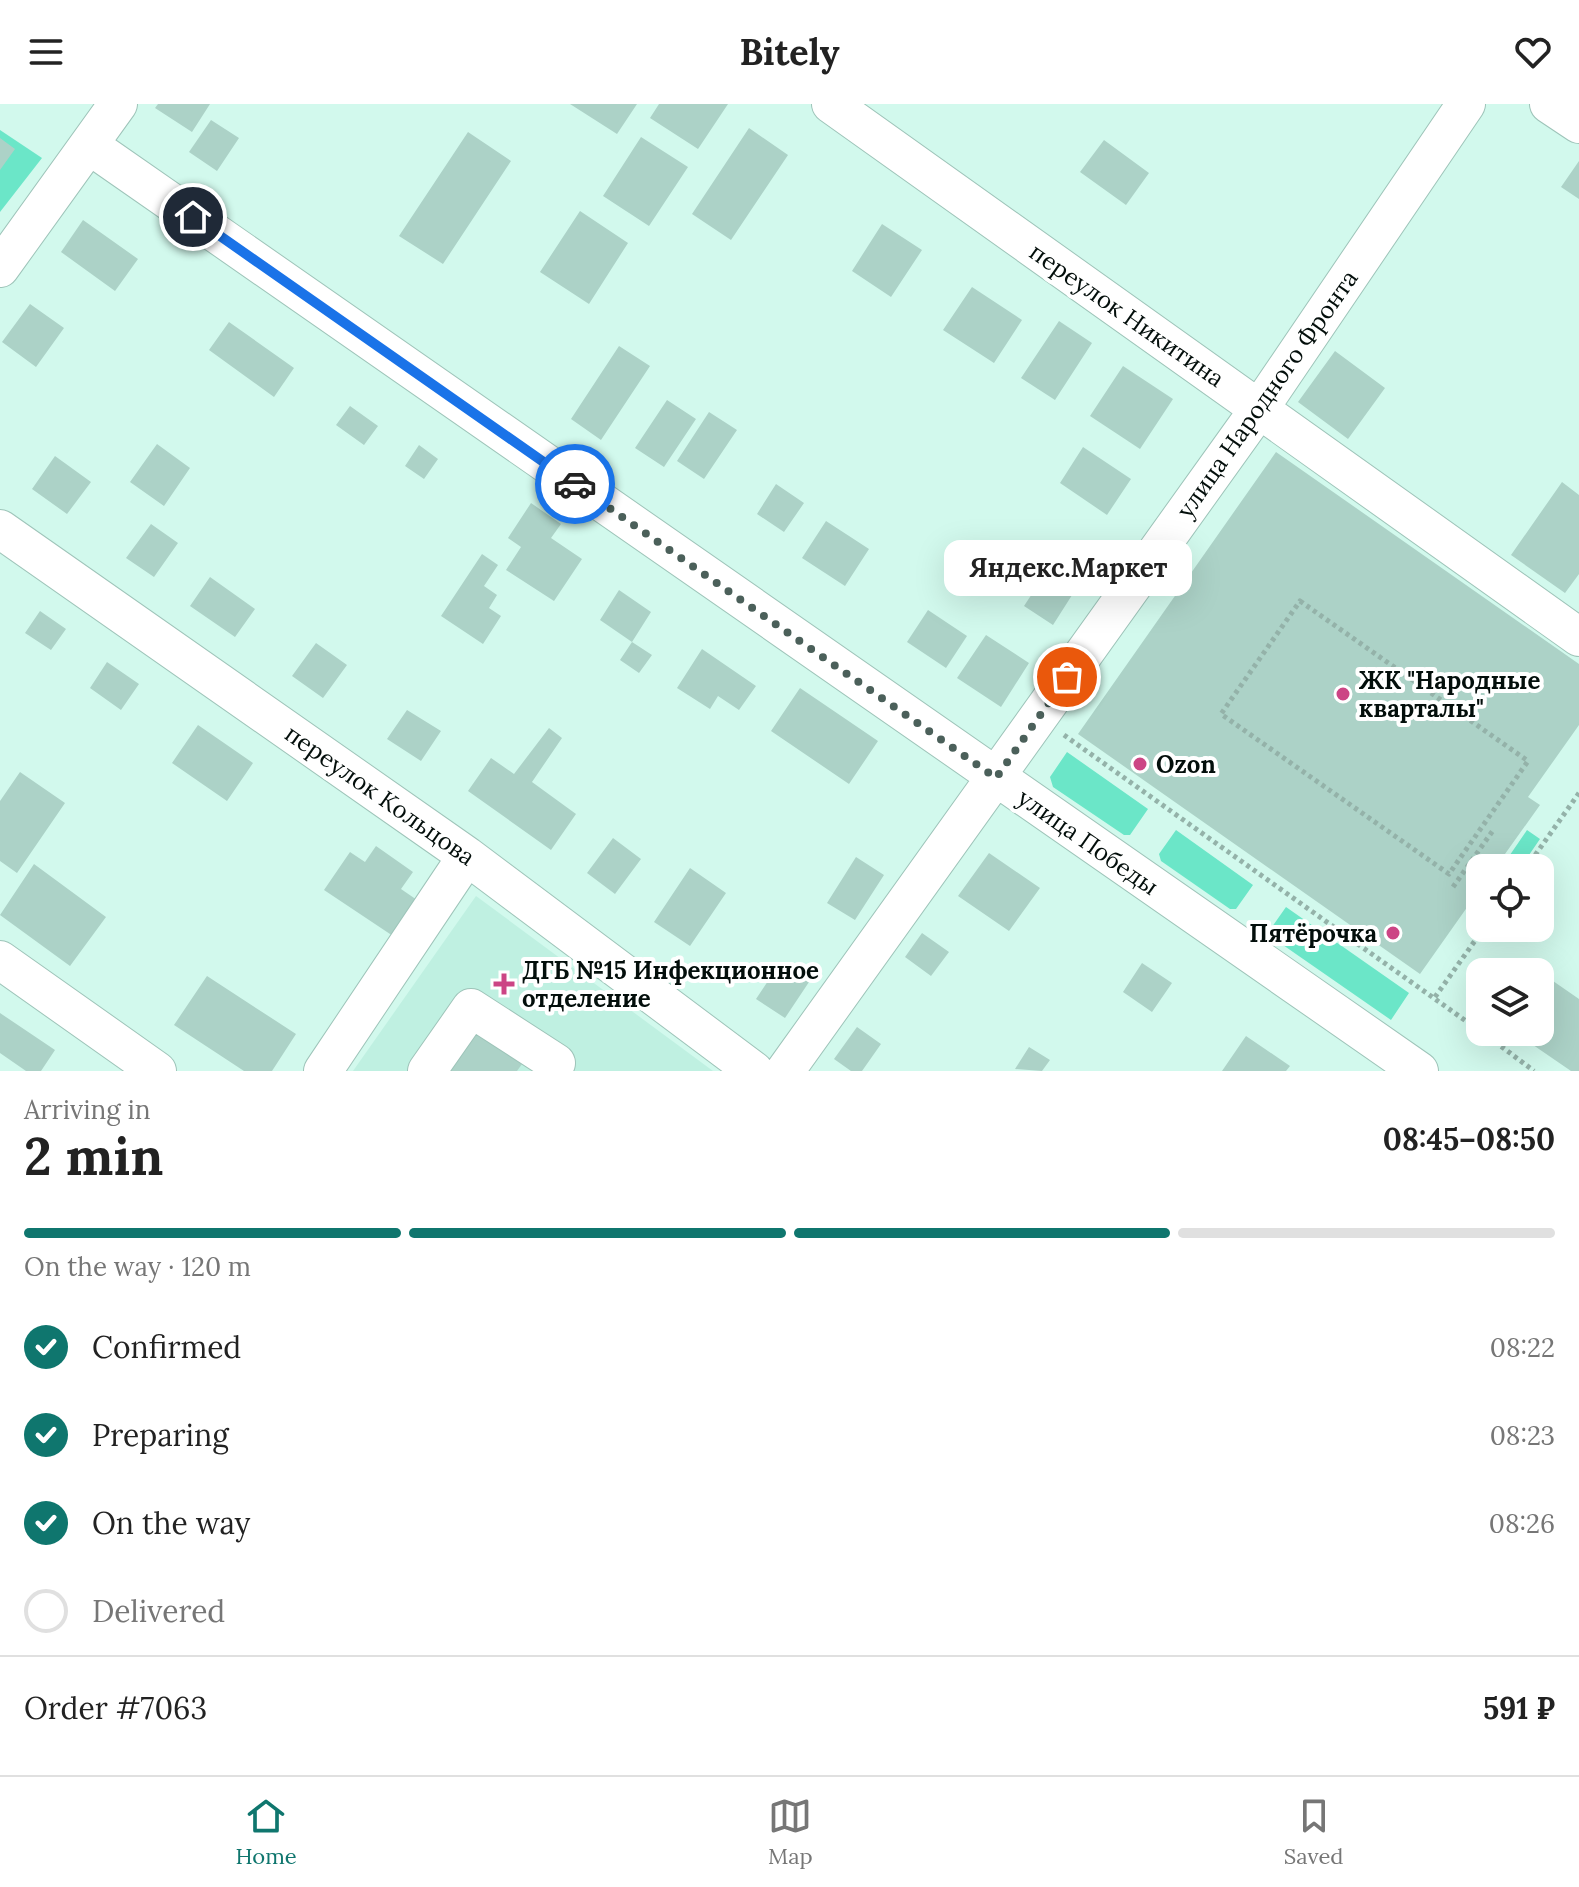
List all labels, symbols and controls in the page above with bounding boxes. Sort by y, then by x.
text: Bitely [739,29,840,75]
icon: menu [24,30,68,74]
icon: heart [1511,30,1555,74]
pin [159,183,227,251]
icon: home [171,195,215,239]
street label: переулок Никитина [1024,236,1230,394]
street label: улица Народного Фронта [1169,264,1365,524]
courier [535,444,615,524]
icon: car [553,462,597,506]
callout: Яндекс.Маркет [943,541,1191,597]
text: Яндекс.Маркет [969,551,1167,584]
pin [1033,643,1101,711]
icon: bag [1045,655,1089,699]
place label: ЖК "Народные кварталы" [1359,665,1540,724]
marker: ЖК "Народные кварталы" [1334,685,1352,703]
street label: переулок Кольцова [279,718,481,872]
place label: Ozon [1156,749,1216,780]
marker: Ozon [1131,755,1149,773]
street label: улица Победы [1011,782,1165,902]
map controls [1466,854,1554,1046]
button: locate [1466,854,1554,942]
place label: Пятёрочка [1249,918,1377,949]
marker: Пятёрочка [1384,924,1402,942]
place label: ДГБ №15 Инфекционное отделение [522,955,819,1014]
button: layers [1466,958,1554,1046]
marker: ДГБ №15 Инфекционное отделение [493,973,515,995]
text: Arriving in [24,1093,151,1126]
text: 08:45–08:50 [1383,1120,1555,1158]
text: 2 min [24,1123,163,1189]
text: On the way · 120 m [24,1250,251,1283]
icon: check [24,1325,68,1369]
text: Confirmed [92,1328,241,1366]
text: 08:22 [1490,1331,1555,1364]
icon: check [24,1413,68,1457]
text: Preparing [92,1416,229,1454]
text: 08:23 [1490,1419,1555,1452]
icon: check [24,1501,68,1545]
text: On the way [92,1504,250,1542]
text: 08:26 [1489,1507,1555,1540]
text: Delivered [92,1592,225,1630]
text: Order #7063 [24,1689,207,1727]
text: 591 ₽ [1483,1689,1555,1727]
tab: Home [236,1794,297,1870]
tab: Map [768,1794,813,1870]
tab: Saved [1284,1794,1343,1870]

